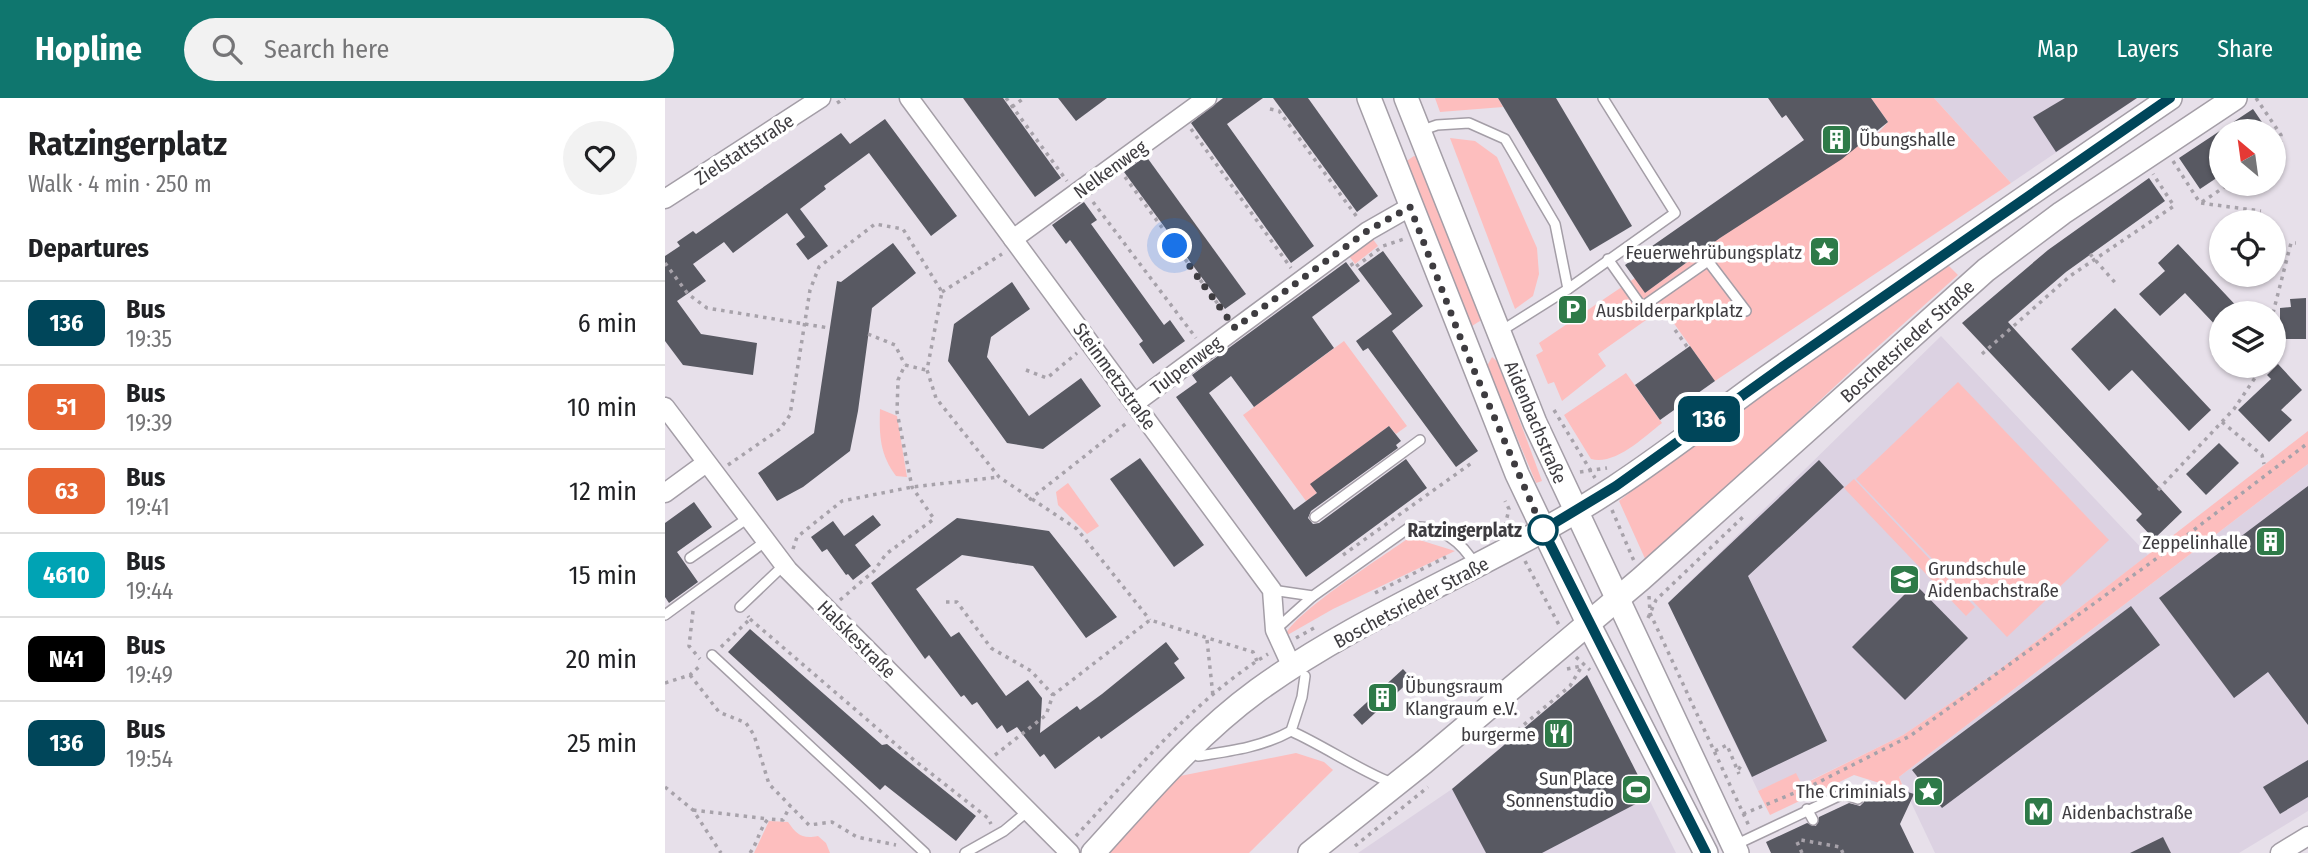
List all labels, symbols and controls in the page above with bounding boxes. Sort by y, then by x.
search box [184,18,674,81]
text: Hopline [35,29,142,69]
icon: search [208,30,246,68]
text: Search here [264,34,389,65]
text: Map [2037,35,2079,63]
text: Layers [2117,35,2179,63]
text: Share [2217,35,2273,63]
street label: Zielstattstraße [690,109,798,190]
north arrow [2209,119,2285,196]
map controls [2209,119,2286,378]
button: heart [563,121,637,195]
building icon: Übungshalle [1819,122,1853,156]
text: Ratzingerplatz [28,124,227,164]
place label: Übungshalle [1859,128,1956,151]
street label: Nelkenweg [1069,135,1151,204]
text: Walk · 4 min · 250 m [28,170,212,198]
button: locate [2209,210,2286,287]
your location [1157,228,1192,263]
text: Departures [28,233,149,264]
place icon: Feuerwehrübungsplatz [1808,235,1842,269]
place label: Feuerwehrübungsplatz [1626,241,1802,264]
street label: Boschetsrieder Straße [1836,275,1979,408]
parking icon: Ausbilderparkplatz [1556,293,1590,327]
text: Bus [126,294,165,325]
place label: Ausbilderparkplatz [1596,299,1743,322]
button: layers [2209,301,2286,378]
text: 6 min [578,308,637,339]
text: 136 [49,309,84,337]
street label: Steinmetzstraße [1068,318,1161,434]
text: 19:35 [126,325,172,353]
street label: Tulpenweg [1146,331,1227,400]
street label: Aidenbachstraße [1499,357,1572,487]
text: Bus [126,378,165,409]
text: 10 min [567,392,637,423]
text: 51 [56,393,77,421]
line badge: 136 [1669,396,1749,442]
text: 136 [1692,405,1726,433]
text: 19:39 [126,409,173,437]
text: Bus [126,462,165,493]
text: 12 min [569,476,637,507]
text: 63 [55,477,78,505]
text: 19:41 [126,493,170,521]
marker: Ratzingerplatz [1528,515,1558,545]
place label: Ratzingerplatz [1407,519,1522,542]
building icon: Zeppelinhalle [2254,525,2288,559]
place label: Zeppelinhalle [2142,531,2248,554]
text: Bus [126,546,165,577]
street label: Boschetsrieder Straße [1330,552,1493,653]
place label: Grundschule Aidenbachstraße [1928,557,2059,602]
text: 15 min [569,560,637,591]
text: 4610 [43,561,90,589]
school or university icon: Grundschule Aidenbachstraße [1888,562,1922,596]
text: 19:44 [126,577,173,605]
street label: Halskestraße [813,595,901,683]
text: Bus [126,630,165,661]
text: 20 min [566,644,637,675]
text: N41 [49,645,84,673]
text: 19:49 [126,661,173,689]
place label: Übungsraum Klangraum e.V. [1405,675,1518,720]
building icon: Übungsraum Klangraum e.V. [1365,680,1399,714]
text: Bus [126,714,165,745]
restaurant icon: burgerme [1542,717,1576,751]
place label: burgerme [1461,723,1536,746]
text: 25 min [567,728,637,759]
text: 136 [49,729,84,757]
text: 19:54 [126,745,173,773]
place label: Sun Place Sonnenstudio [1506,767,1614,812]
sports icon: Sun Place Sonnenstudio [1620,772,1654,806]
place icon: The Criminials [1912,774,1946,808]
place label: The Criminials [1796,780,1906,803]
metro station icon: Aidenbachstraße [2022,795,2056,829]
place label: Aidenbachstraße [2062,801,2193,824]

